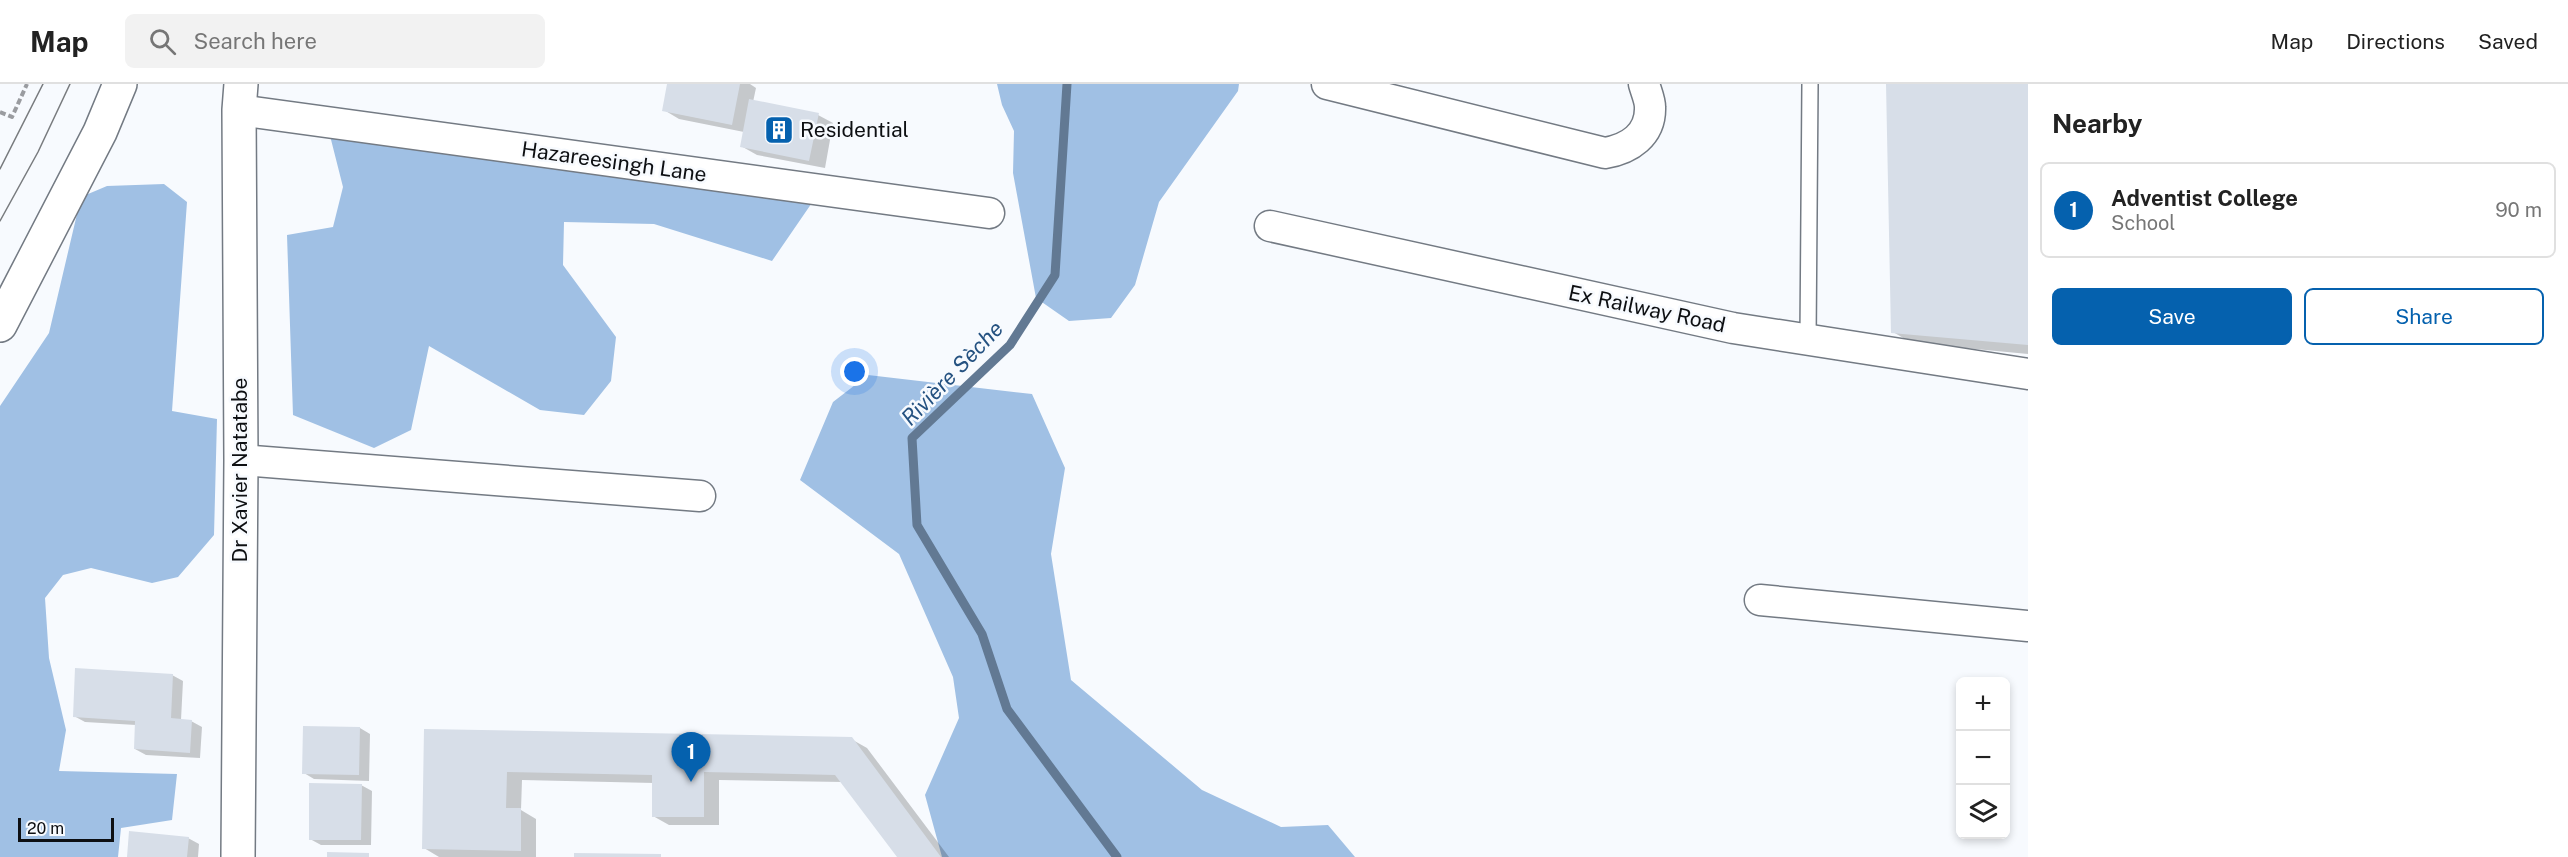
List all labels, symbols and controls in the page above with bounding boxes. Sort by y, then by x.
search box [125,14,545,68]
text: Map [30,25,89,58]
icon: search [146,25,179,58]
text: Search here [194,28,317,54]
text: Map [2271,29,2313,54]
text: Directions [2346,29,2445,54]
text: Saved [2478,29,2538,54]
text: Nearby [2052,108,2142,139]
building icon: Residential [763,114,795,146]
place label: Residential [800,117,909,142]
street label: Hazareesingh Lane [520,136,708,187]
text: Adventist College [2111,185,2298,211]
text: 1 [2069,198,2078,222]
text: 90 m [2495,198,2542,222]
text: School [2111,211,2175,235]
street label: Ex Railway Road [1566,280,1728,337]
button: Save [2052,288,2292,345]
button: Share [2304,288,2544,345]
water label: Rivière Sèche [896,315,1008,431]
your location [840,357,869,386]
street label: Dr Xavier Natatabe [227,378,252,562]
map controls [1956,677,2010,839]
button: + [1956,677,2010,731]
button: − [1956,731,2010,785]
pin: 1 [672,732,710,782]
button: layers [1956,785,2010,839]
scale bar [18,815,114,842]
text: 20 m [27,819,64,838]

